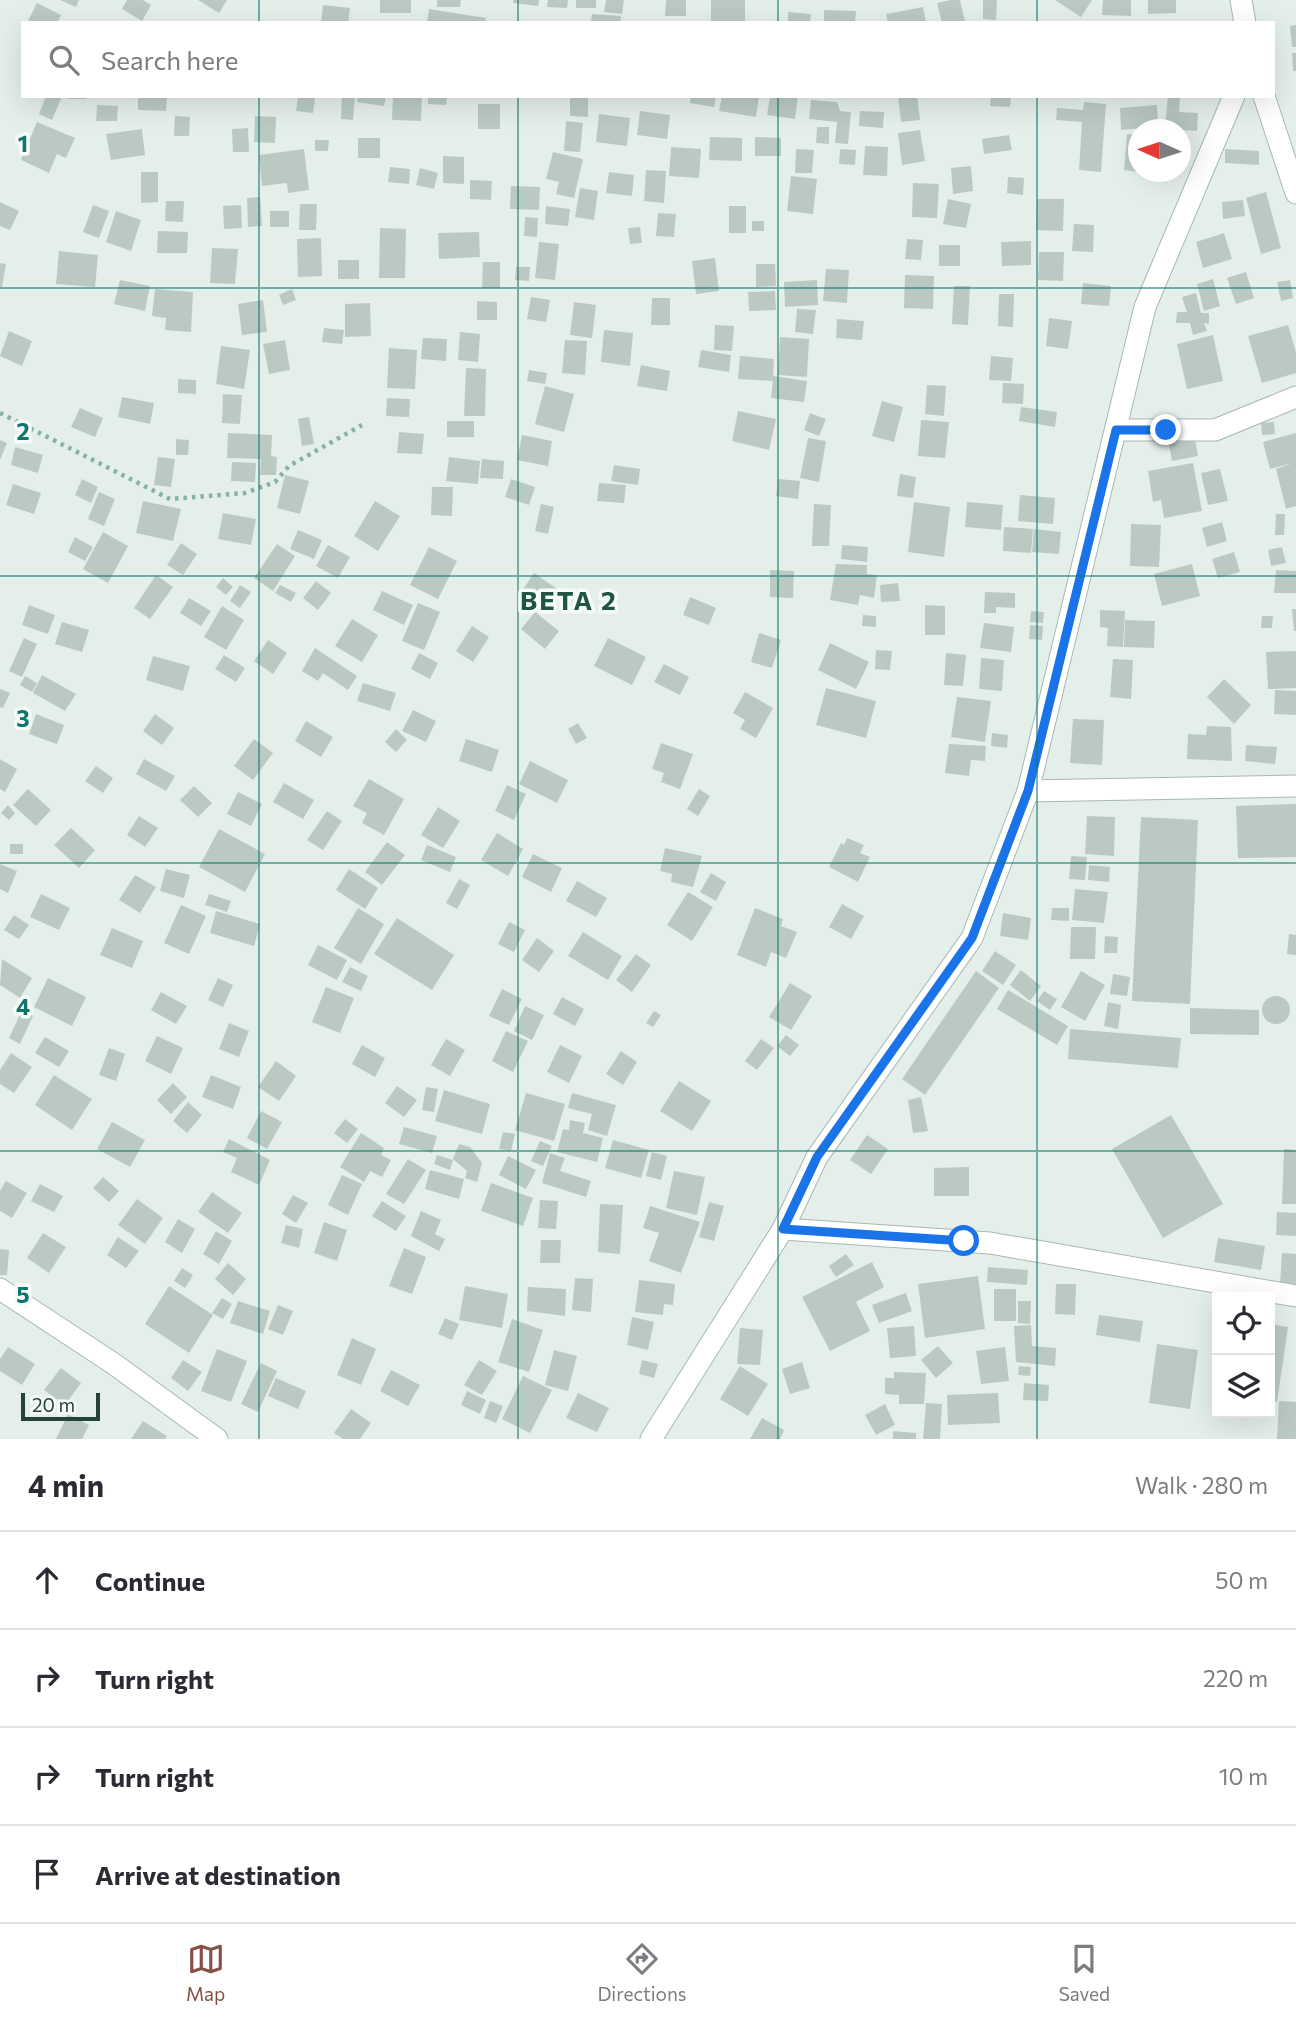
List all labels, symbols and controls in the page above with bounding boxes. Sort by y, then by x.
search box [21,21,1275,98]
icon: search [45,41,83,79]
text: Search here [101,44,239,75]
north arrow [1128,119,1191,182]
text: 1 [18,129,28,157]
route end [1150,414,1181,445]
text: 2 [16,417,30,445]
district label: BETA 2 [520,584,618,615]
text: 3 [16,704,30,732]
text: 4 [16,992,30,1020]
route start [948,1225,979,1256]
text: 5 [16,1280,30,1308]
map controls [1212,1292,1275,1418]
button: locate [1212,1292,1275,1355]
button: layers [1212,1355,1275,1418]
scale bar [21,1390,100,1422]
text: 20 m [32,1393,75,1416]
text: 4 min [28,1466,104,1503]
text: Walk · 280 m [1135,1471,1268,1499]
icon: ahead [28,1561,66,1599]
text: Continue [95,1565,205,1596]
text: 50 m [1215,1566,1268,1594]
icon: right [28,1659,66,1697]
text: Turn right [95,1663,214,1694]
text: 220 m [1203,1664,1268,1692]
icon: right [28,1757,66,1795]
text: Turn right [95,1761,214,1792]
text: 10 m [1219,1762,1268,1790]
icon: arrive [28,1855,66,1893]
text: Arrive at destination [95,1859,341,1890]
tab: Map [186,1940,225,2005]
tab: Directions [597,1940,687,2005]
tab: Saved [1059,1940,1110,2005]

